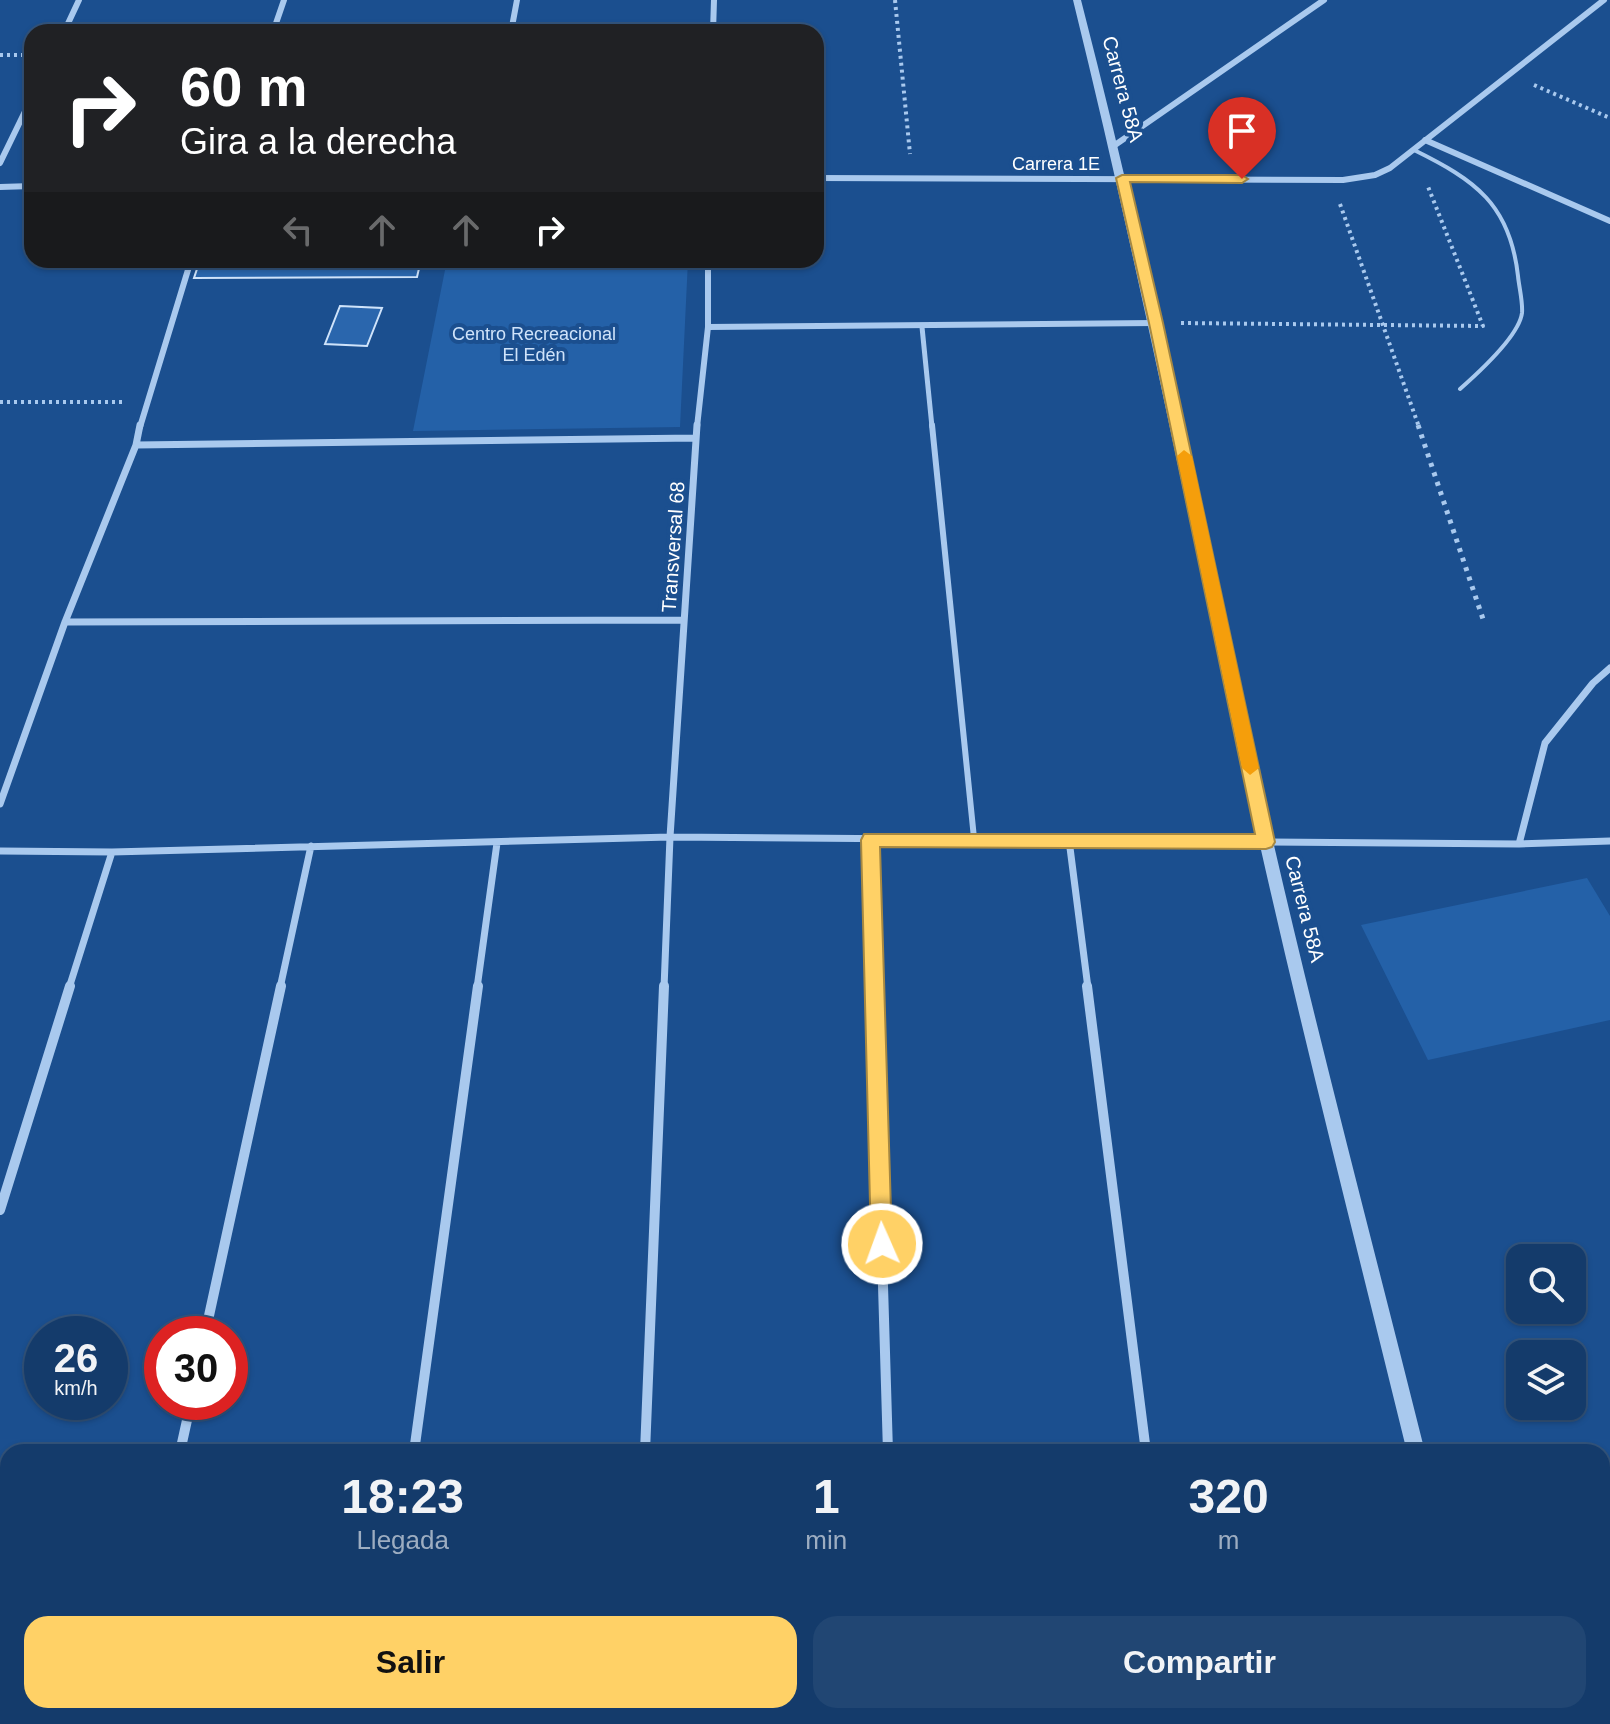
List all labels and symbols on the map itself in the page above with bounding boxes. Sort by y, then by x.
street label: Carrera 58A [1098,34,1148,145]
pin [1208,97,1276,179]
street label: Carrera 1E [1012,154,1100,174]
park label: Centro Recreacional El Edén [452,324,616,365]
street label: Transversal 68 [657,481,689,613]
street label: Carrera 58A [1281,853,1329,965]
position arrow [840,1202,924,1286]
speed limit sign: 30 [144,1316,248,1420]

